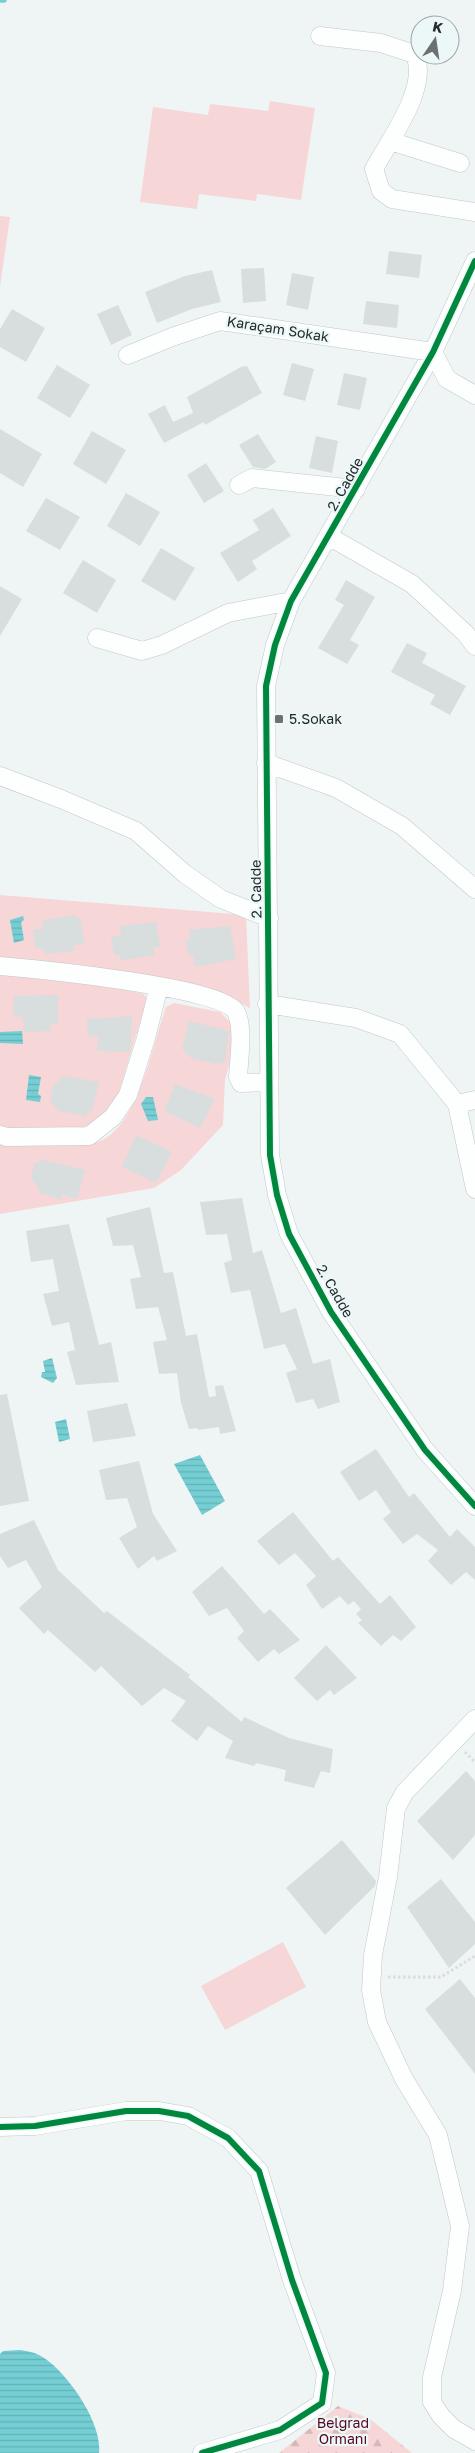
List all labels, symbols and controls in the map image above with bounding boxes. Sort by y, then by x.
north arrow [410,15,460,65]
text: K [431,17,445,36]
street label: Karaçam Sokak [226,312,330,345]
street label: 2. Cadde [323,454,366,514]
place label: 5.Sokak [289,710,342,727]
marker: 5.Sokak [273,713,285,725]
street label: 2. Cadde [246,860,265,918]
street label: 2. Cadde [313,1261,357,1320]
park label: Belgrad Ormanı [317,2414,369,2447]

